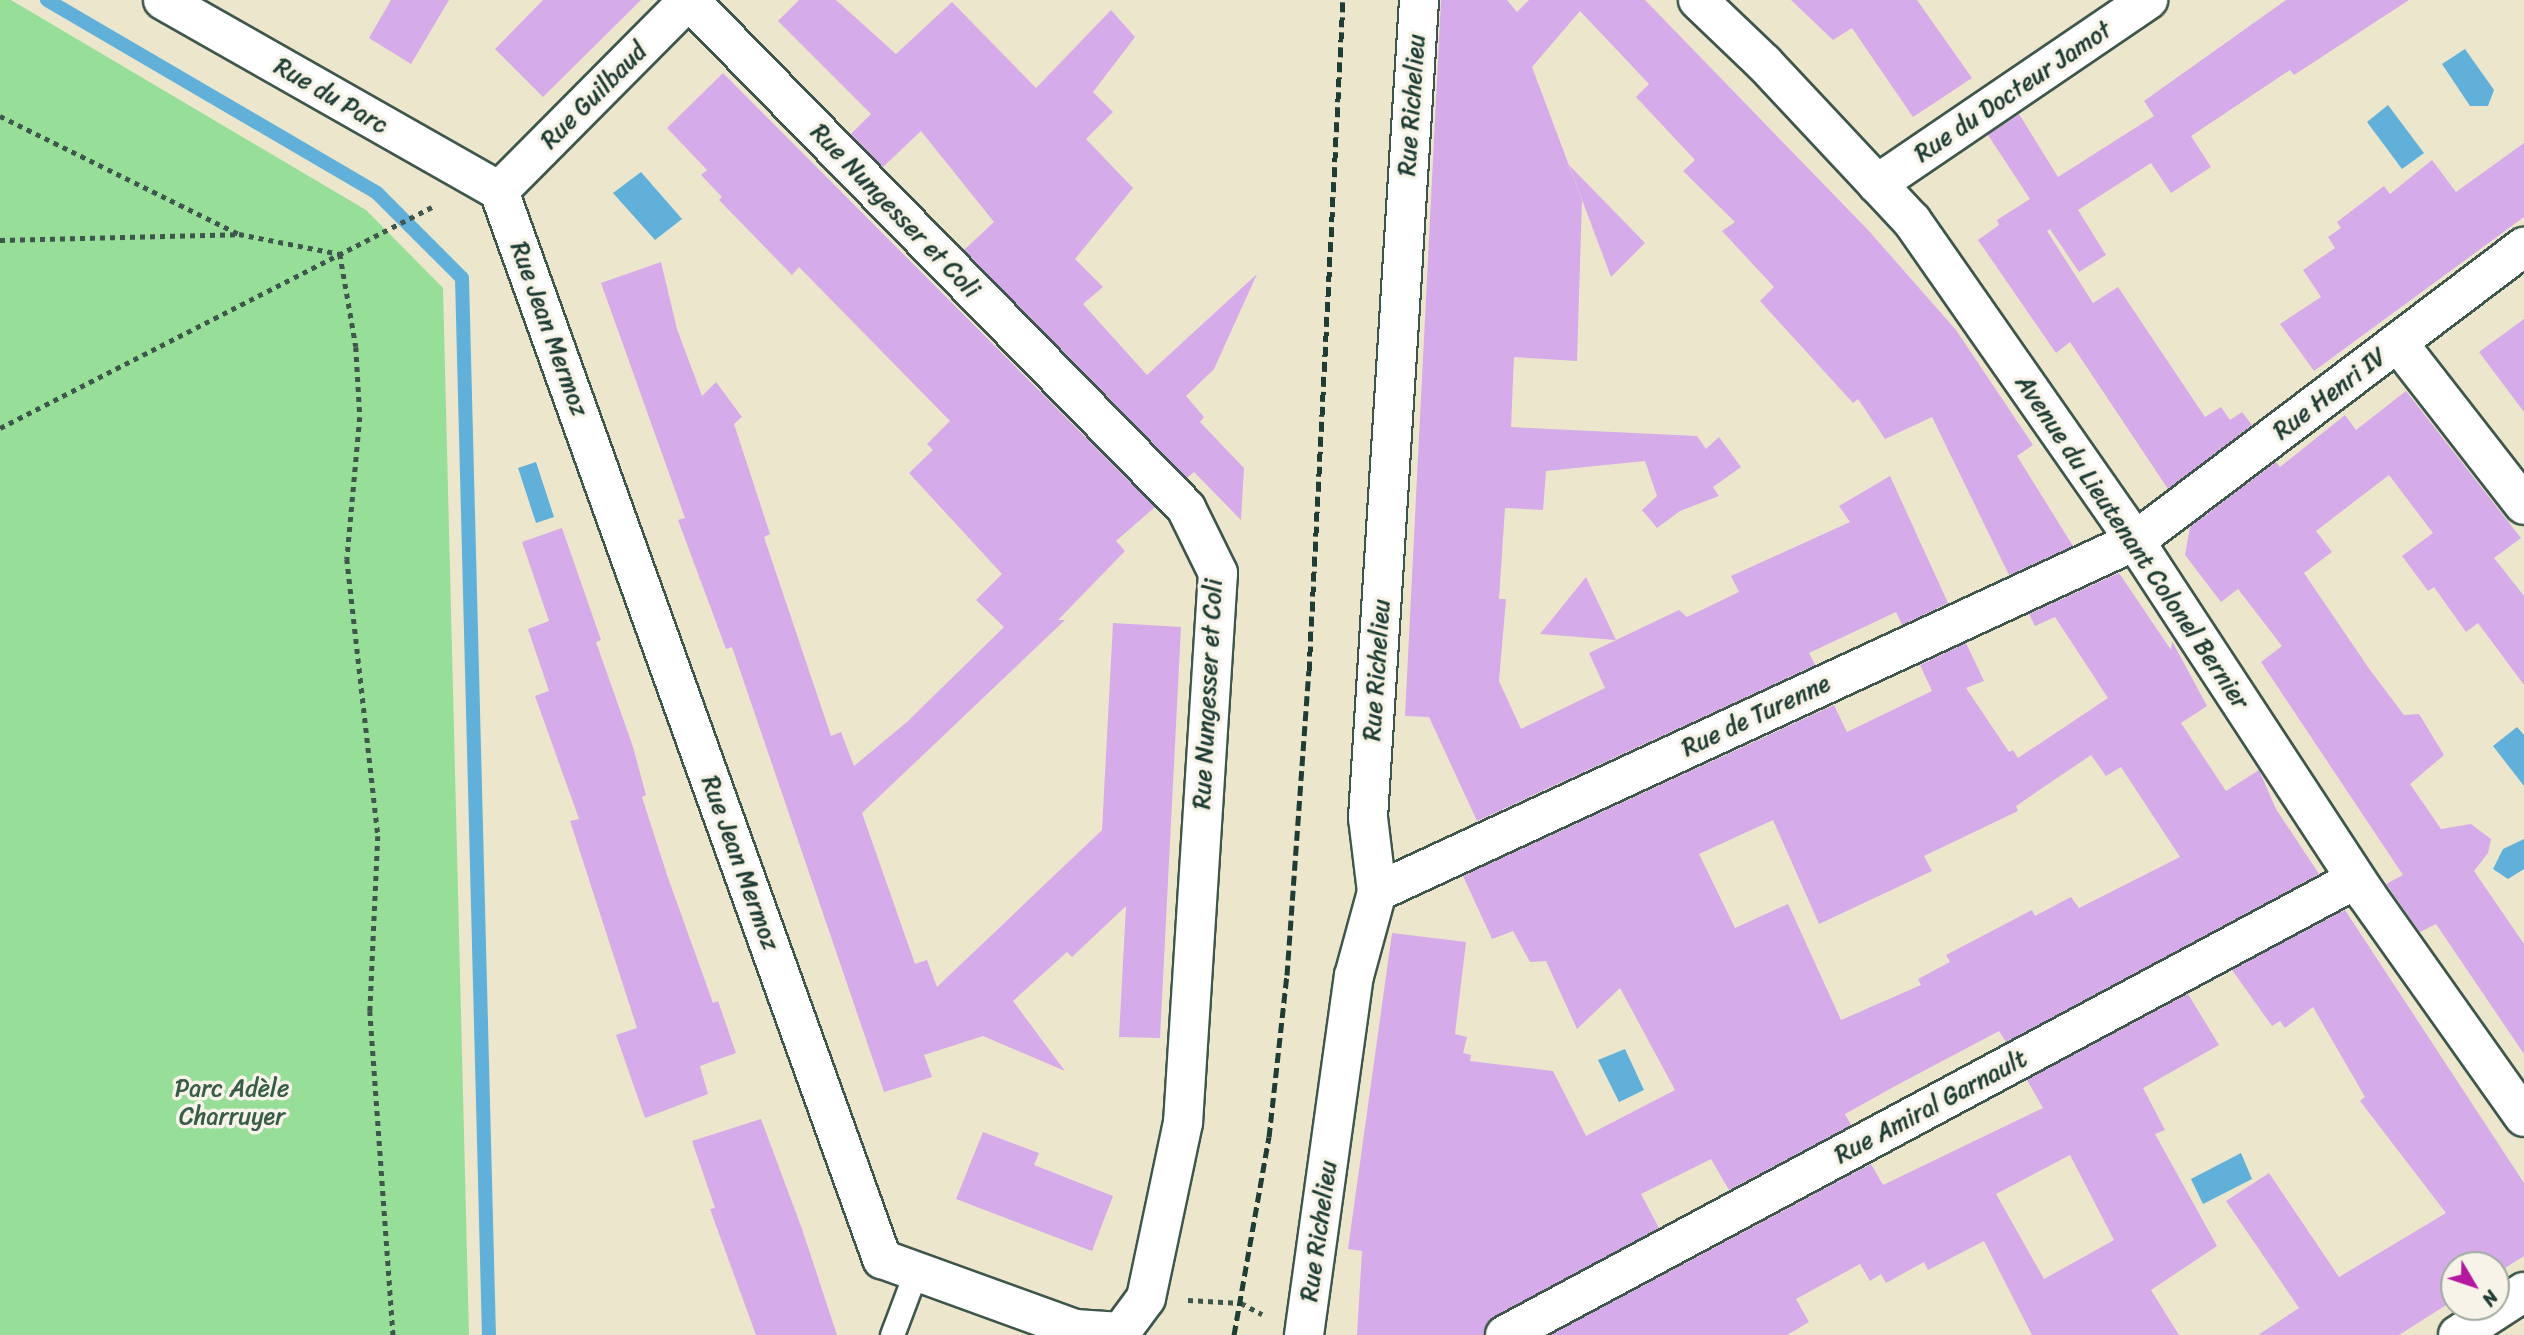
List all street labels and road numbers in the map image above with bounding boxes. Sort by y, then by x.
street label: Rue du Docteur Jamot [1909,15,2117,169]
street label: Rue Richelieu [1393,33,1431,177]
street label: Rue Guilbaud [535,37,653,155]
street label: Rue du Parc [269,52,393,140]
street label: Rue Nungesser et Coli [804,118,986,304]
street label: Rue Jean Mermoz [504,237,594,421]
street label: Rue Henri IV [2268,342,2392,446]
street label: Avenue du Lieutenant Colonel Bernier [2009,369,2255,715]
street label: Rue Nungesser et Coli [1188,578,1228,810]
street label: Rue Richelieu [1358,598,1396,742]
street label: Rue de Turenne [1677,669,1835,763]
street label: Rue Jean Mermoz [695,771,785,955]
street label: Rue Amiral Garnault [1830,1044,2032,1170]
street label: Rue Richelieu [1295,1158,1343,1304]

